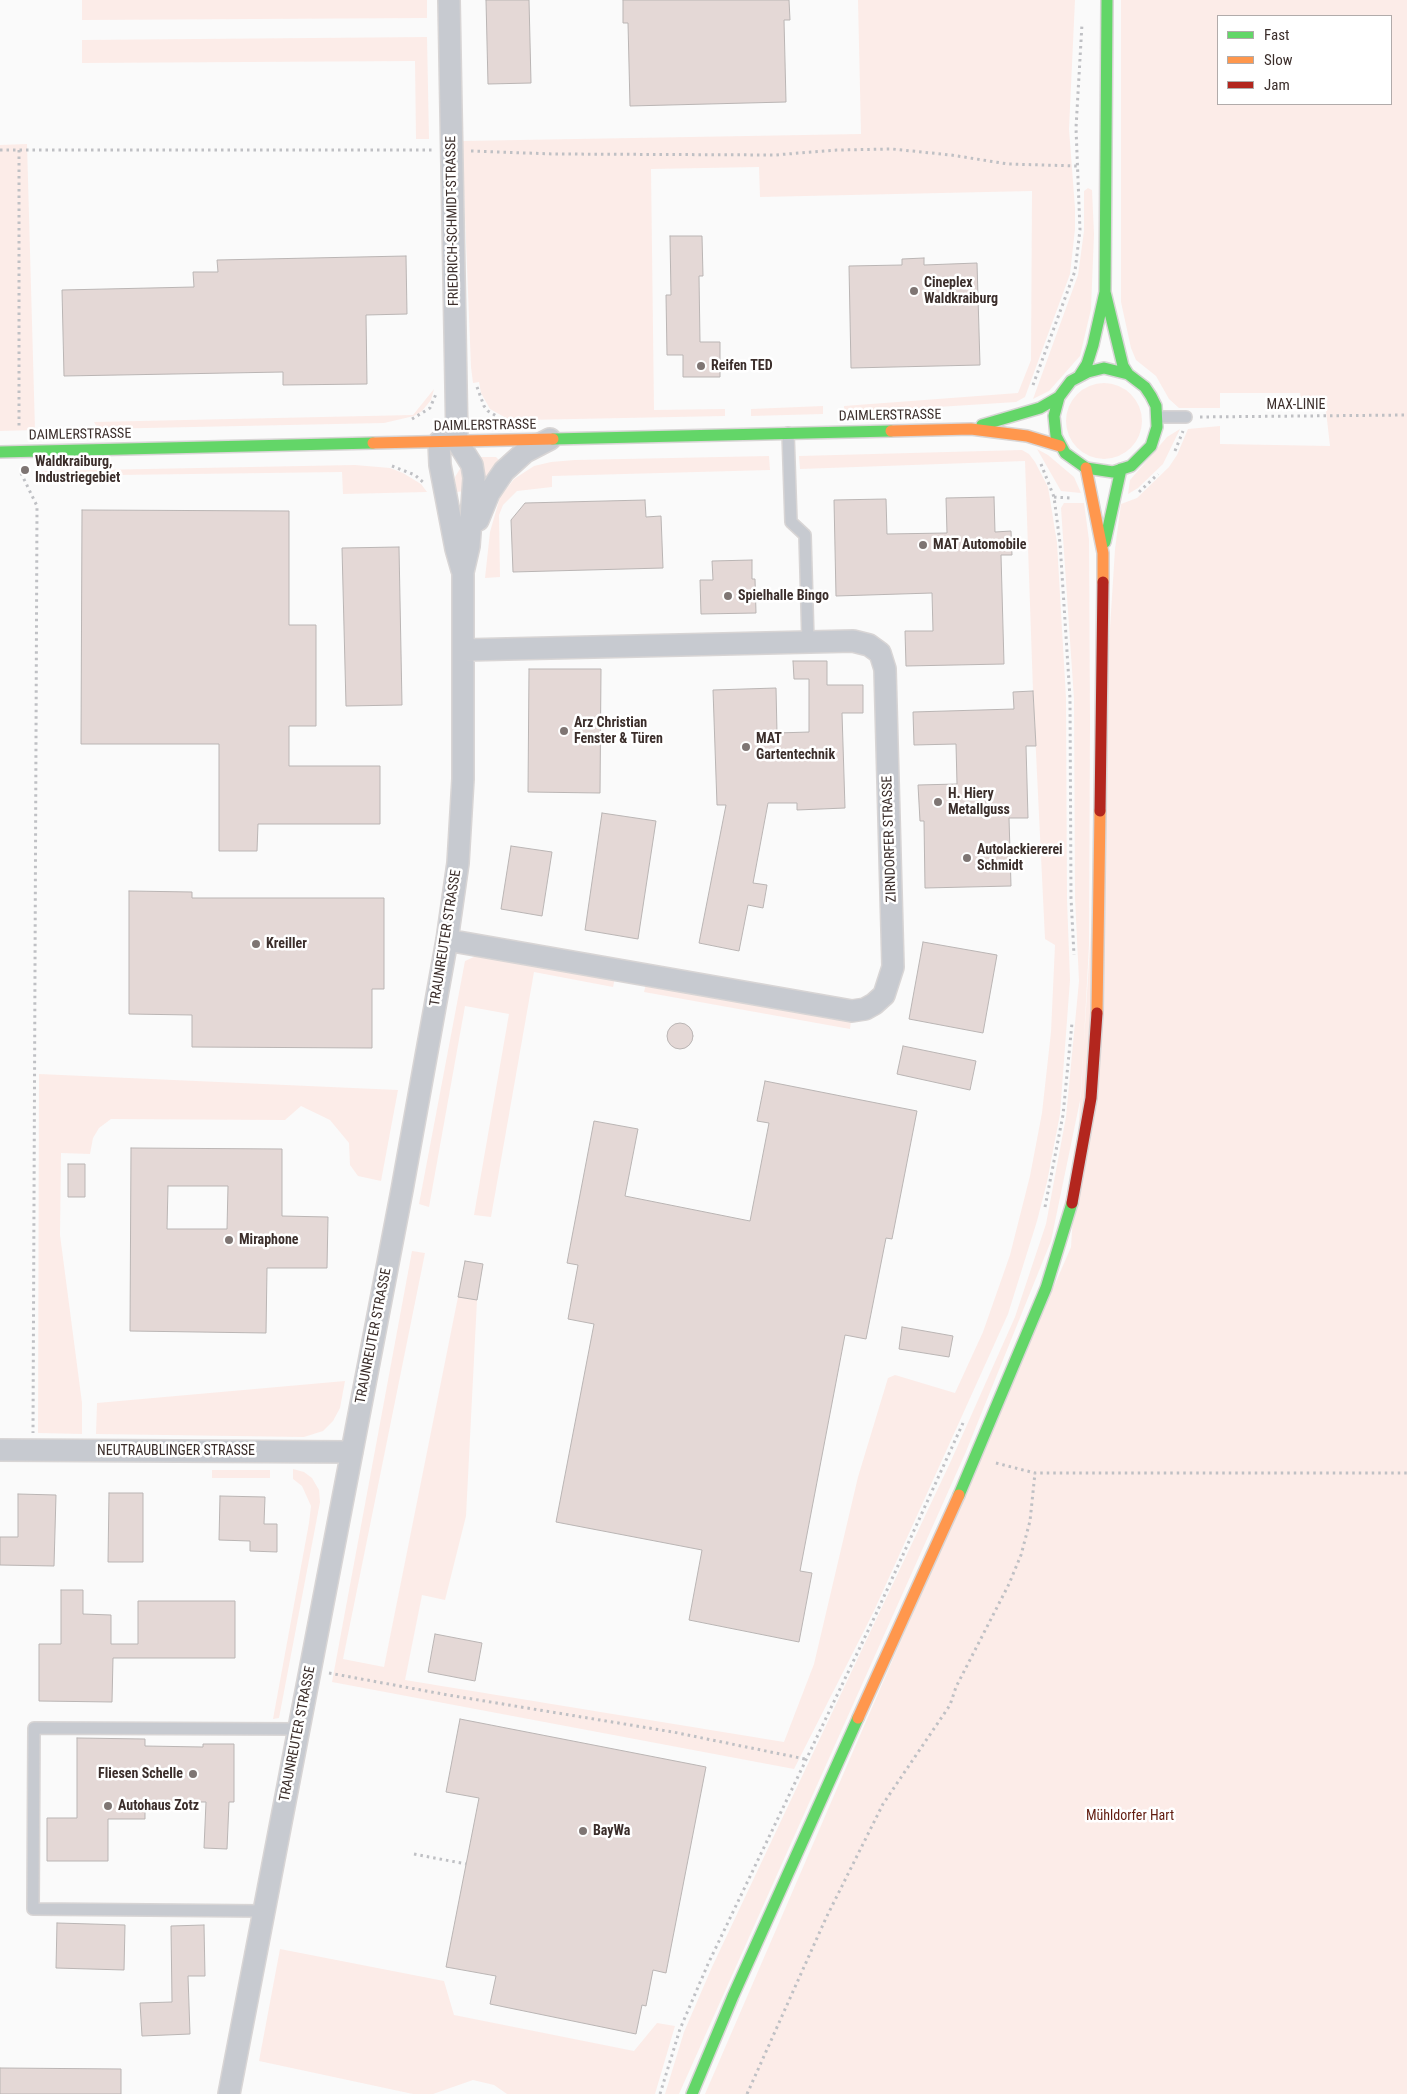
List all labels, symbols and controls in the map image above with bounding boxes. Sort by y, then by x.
legend [1217,15,1392,105]
text: Fast [1264,26,1289,44]
text: Slow [1264,51,1293,69]
text: Jam [1264,76,1290,94]
street label: FRIEDRICH-SCHMIDT-STRASSE [443,136,463,306]
place label: Cineplex Waldkraiburg [924,275,998,308]
marker: Cineplex Waldkraiburg [908,285,920,297]
place label: Reifen TED [711,358,773,374]
marker: Reifen TED [695,360,707,372]
street label: MAX-LINIE [1267,397,1325,413]
street label: DAIMLERSTRASSE [839,407,941,425]
street label: DAIMLERSTRASSE [434,417,536,435]
street label: DAIMLERSTRASSE [29,426,131,444]
place label: Waldkraiburg, Industriegebiet [35,454,120,487]
marker: Waldkraiburg, Industriegebiet [19,464,31,476]
place label: MAT Automobile [933,537,1026,553]
marker: MAT Automobile [917,539,929,551]
place label: Spielhalle Bingo [738,588,829,604]
marker: Spielhalle Bingo [722,590,734,602]
place label: Arz Christian Fenster & Türen [574,715,663,748]
marker: Arz Christian Fenster & Türen [558,725,570,737]
place label: MAT Gartentechnik [756,731,835,764]
marker: MAT Gartentechnik [740,741,752,753]
street label: ZIRNDORFER STRASSE [879,775,901,903]
place label: H. Hiery Metallguss [948,786,1010,819]
marker: H. Hiery Metallguss [932,796,944,808]
place label: Autolackiererei Schmidt [977,842,1063,874]
marker: Autolackiererei Schmidt [961,852,973,864]
street label: TRAUNREUTER STRASSE [427,869,465,1007]
place label: Kreiller [266,936,307,952]
marker: Kreiller [250,938,262,950]
place label: Miraphone [239,1232,299,1248]
marker: Miraphone [223,1234,235,1246]
street label: TRAUNREUTER STRASSE [353,1267,395,1405]
street label: NEUTRAUBLINGER STRASSE [97,1443,255,1459]
street label: TRAUNREUTER STRASSE [277,1665,319,1803]
place label: Fliesen Schelle [98,1766,183,1782]
marker: Fliesen Schelle [187,1768,199,1780]
place label: Autohaus Zotz [118,1798,199,1814]
marker: Autohaus Zotz [102,1800,114,1812]
park label: Mühldorfer Hart [1086,1808,1174,1824]
place label: BayWa [593,1823,630,1839]
marker: BayWa [577,1825,589,1837]

